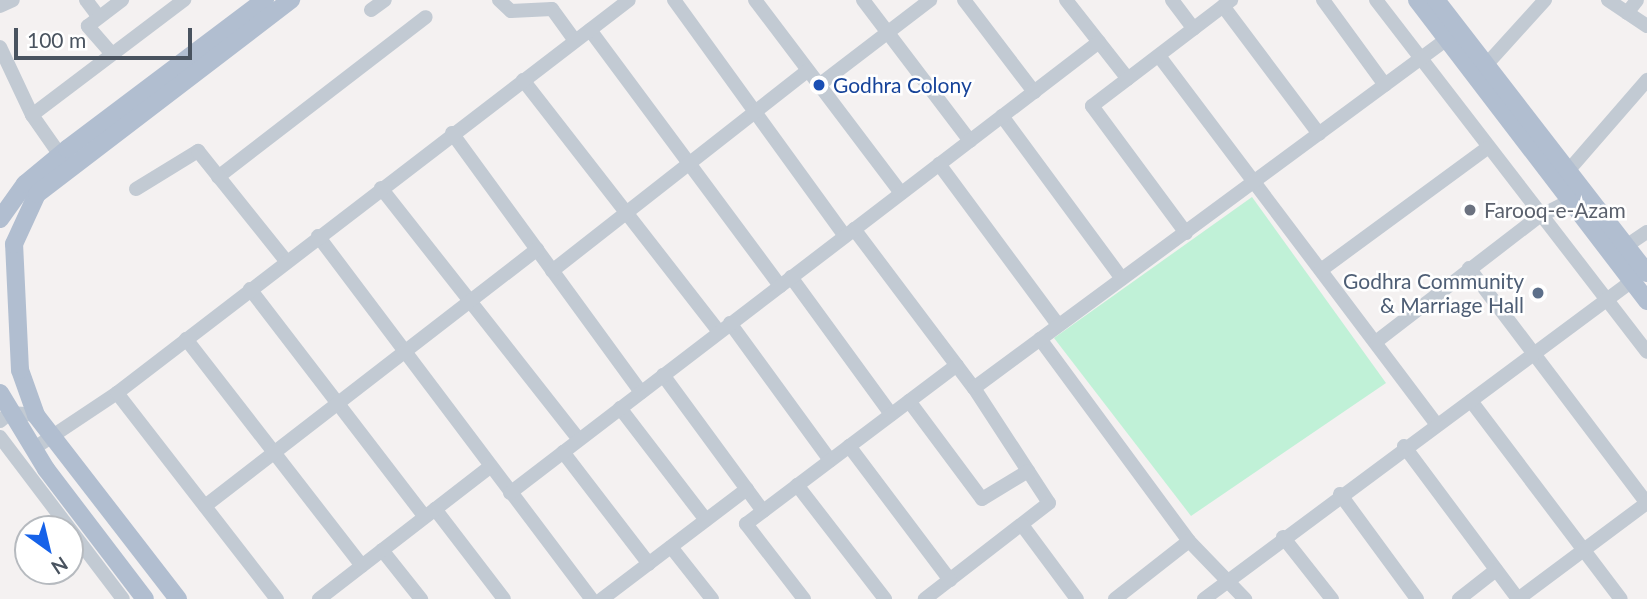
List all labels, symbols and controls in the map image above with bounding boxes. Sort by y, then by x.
scale bar [18,14,196,58]
text: 100 m [27,27,86,52]
place label: Godhra Colony [833,72,972,98]
marker: Godhra Colony [811,77,827,93]
place label: Farooq-e-Azam [1484,197,1626,223]
marker: Farooq-e-Azam [1462,202,1478,218]
place label: Godhra Community & Marriage Hall [1343,268,1524,318]
marker: Godhra Community & Marriage Hall [1530,285,1546,301]
north arrow [14,515,84,585]
text: N [47,553,72,580]

